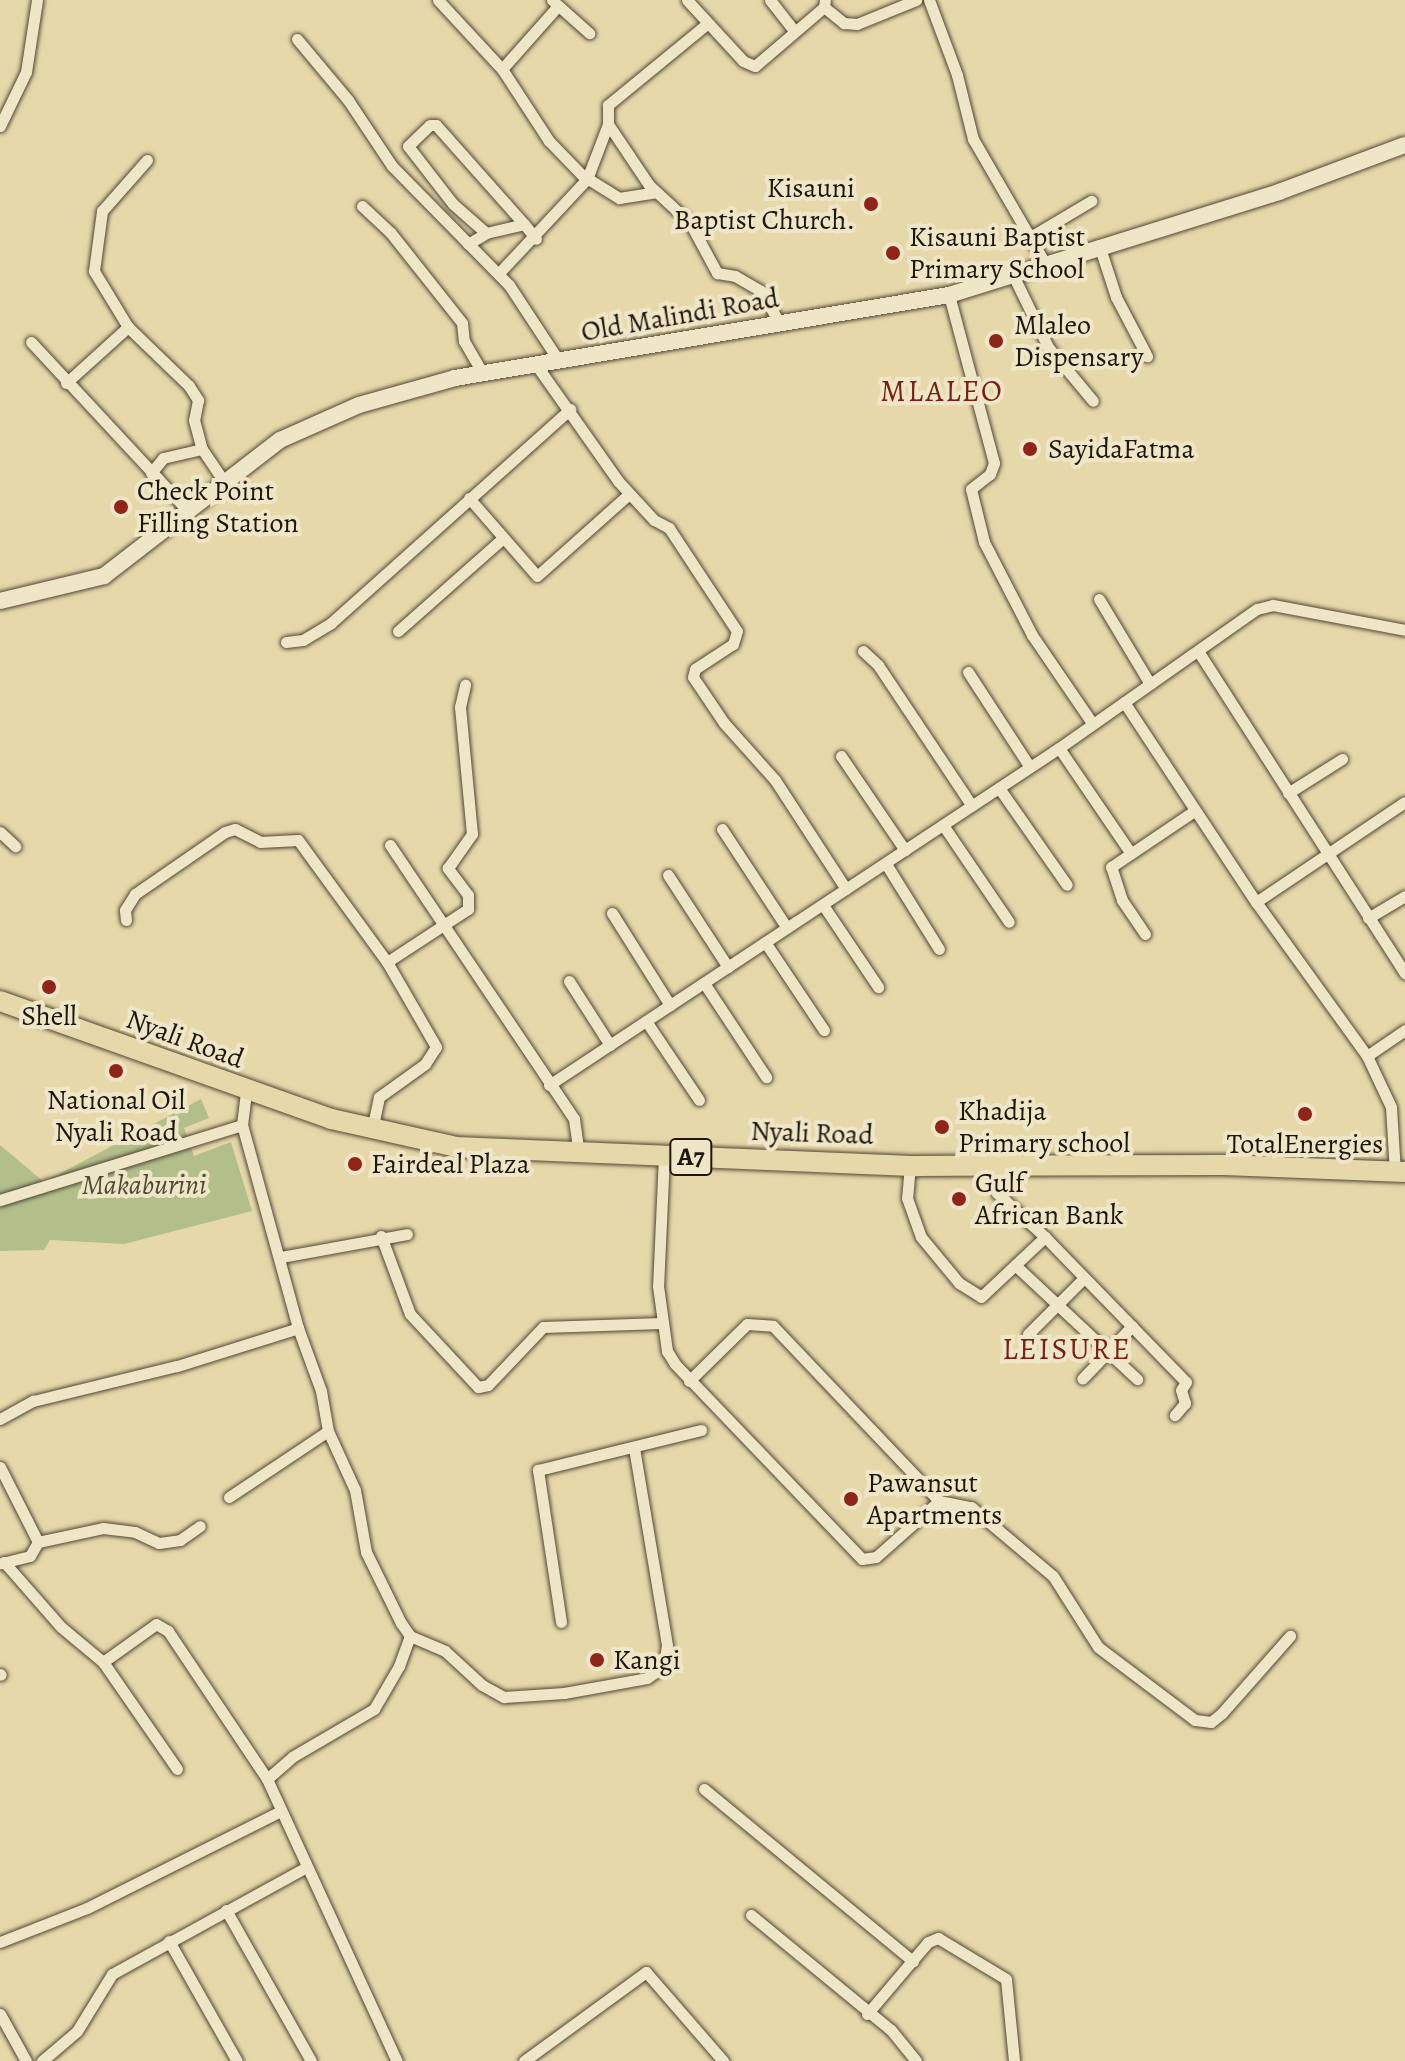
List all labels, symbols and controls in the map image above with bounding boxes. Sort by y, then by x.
place label: Kisauni Baptist Church. [674,171,855,237]
marker: Kisauni Baptist Church. [862,195,880,213]
place label: Kisauni Baptist Primary School [909,220,1085,286]
marker: Kisauni Baptist Primary School [884,244,902,262]
street label: Old Malindi Road [579,281,781,349]
place label: Mlaleo Dispensary [1014,308,1143,374]
marker: Mlaleo Dispensary [985,330,1007,352]
district label: MLALEO [880,373,1004,409]
place label: SayidaFatma [1048,432,1194,466]
marker: SayidaFatma [1019,438,1041,460]
place label: Check Point Filling Station [137,474,299,540]
marker: Check Point Filling Station [112,498,130,516]
marker: Shell [40,978,58,996]
place label: Shell [21,999,77,1033]
street label: Nyali Road [121,1002,249,1076]
marker: National Oil Nyali Road [107,1062,125,1080]
place label: National Oil Nyali Road [47,1083,185,1149]
place label: Khadija Primary school [958,1094,1130,1160]
marker: TotalEnergies [1296,1105,1314,1123]
street label: Nyali Road [750,1114,874,1152]
marker: Khadija Primary school [933,1118,951,1136]
place label: TotalEnergies [1227,1127,1383,1161]
road number: A7 [669,1135,713,1179]
place label: Fairdeal Plaza [371,1147,530,1181]
marker: Fairdeal Plaza [346,1155,364,1173]
place label: Gulf African Bank [975,1166,1124,1232]
park label: Makaburini [82,1168,206,1202]
marker: Gulf African Bank [950,1190,968,1208]
district label: LEISURE [1002,1331,1132,1367]
place label: Pawansut Apartments [867,1466,1002,1532]
marker: Pawansut Apartments [842,1490,860,1508]
place label: Kangi [613,1643,681,1677]
marker: Kangi [588,1651,606,1669]

